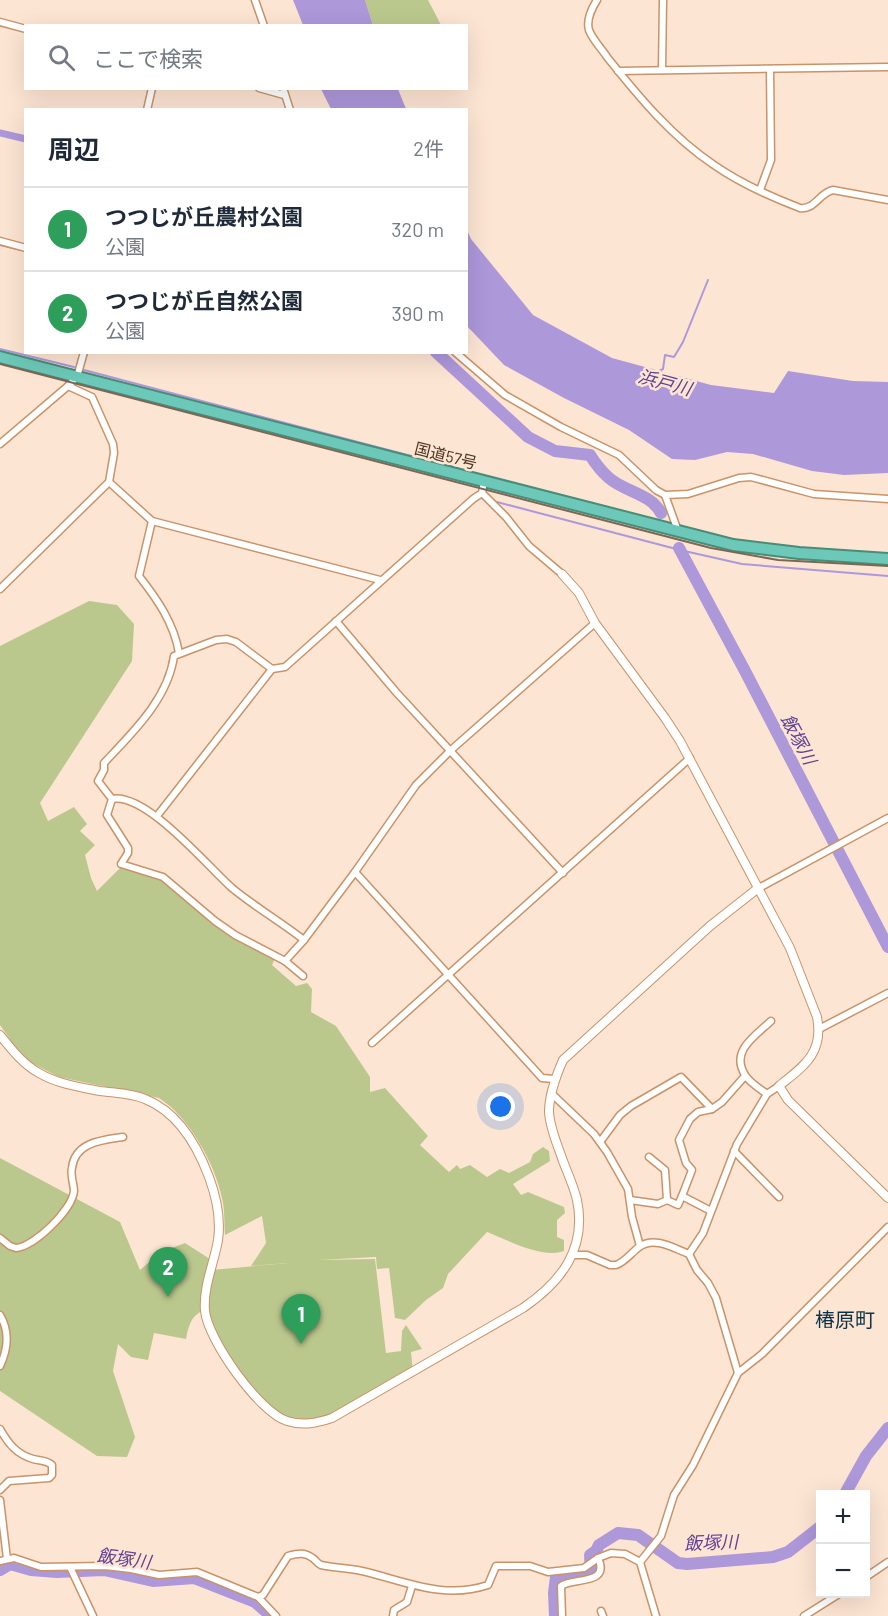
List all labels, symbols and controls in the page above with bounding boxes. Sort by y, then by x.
search box [24,24,468,90]
icon: search [45,41,78,74]
text: ここで検索 [93,45,203,71]
text: 周辺 [48,133,100,164]
text: 2件 [413,136,444,160]
text: つつじが丘農村公園 [105,203,303,229]
text: 1 [64,217,71,241]
text: 320 m [391,217,444,241]
text: 公園 [105,234,145,258]
text: つつじが丘自然公園 [105,287,303,313]
text: 2 [62,301,73,325]
text: 390 m [391,301,444,325]
text: 公園 [105,318,145,342]
water label: 浜戸川 [636,364,696,400]
street label: 国道57号 [413,438,479,472]
water label: 飯塚川 [777,710,822,770]
your location [486,1092,515,1121]
pin: 2 [148,1248,188,1297]
pin: 1 [282,1294,320,1344]
district label: 椿原町 [815,1307,875,1331]
map controls [816,1490,870,1598]
button: + [816,1490,870,1544]
water label: 飯塚川 [684,1530,740,1554]
water label: 飯塚川 [96,1543,154,1573]
button: − [816,1544,870,1598]

